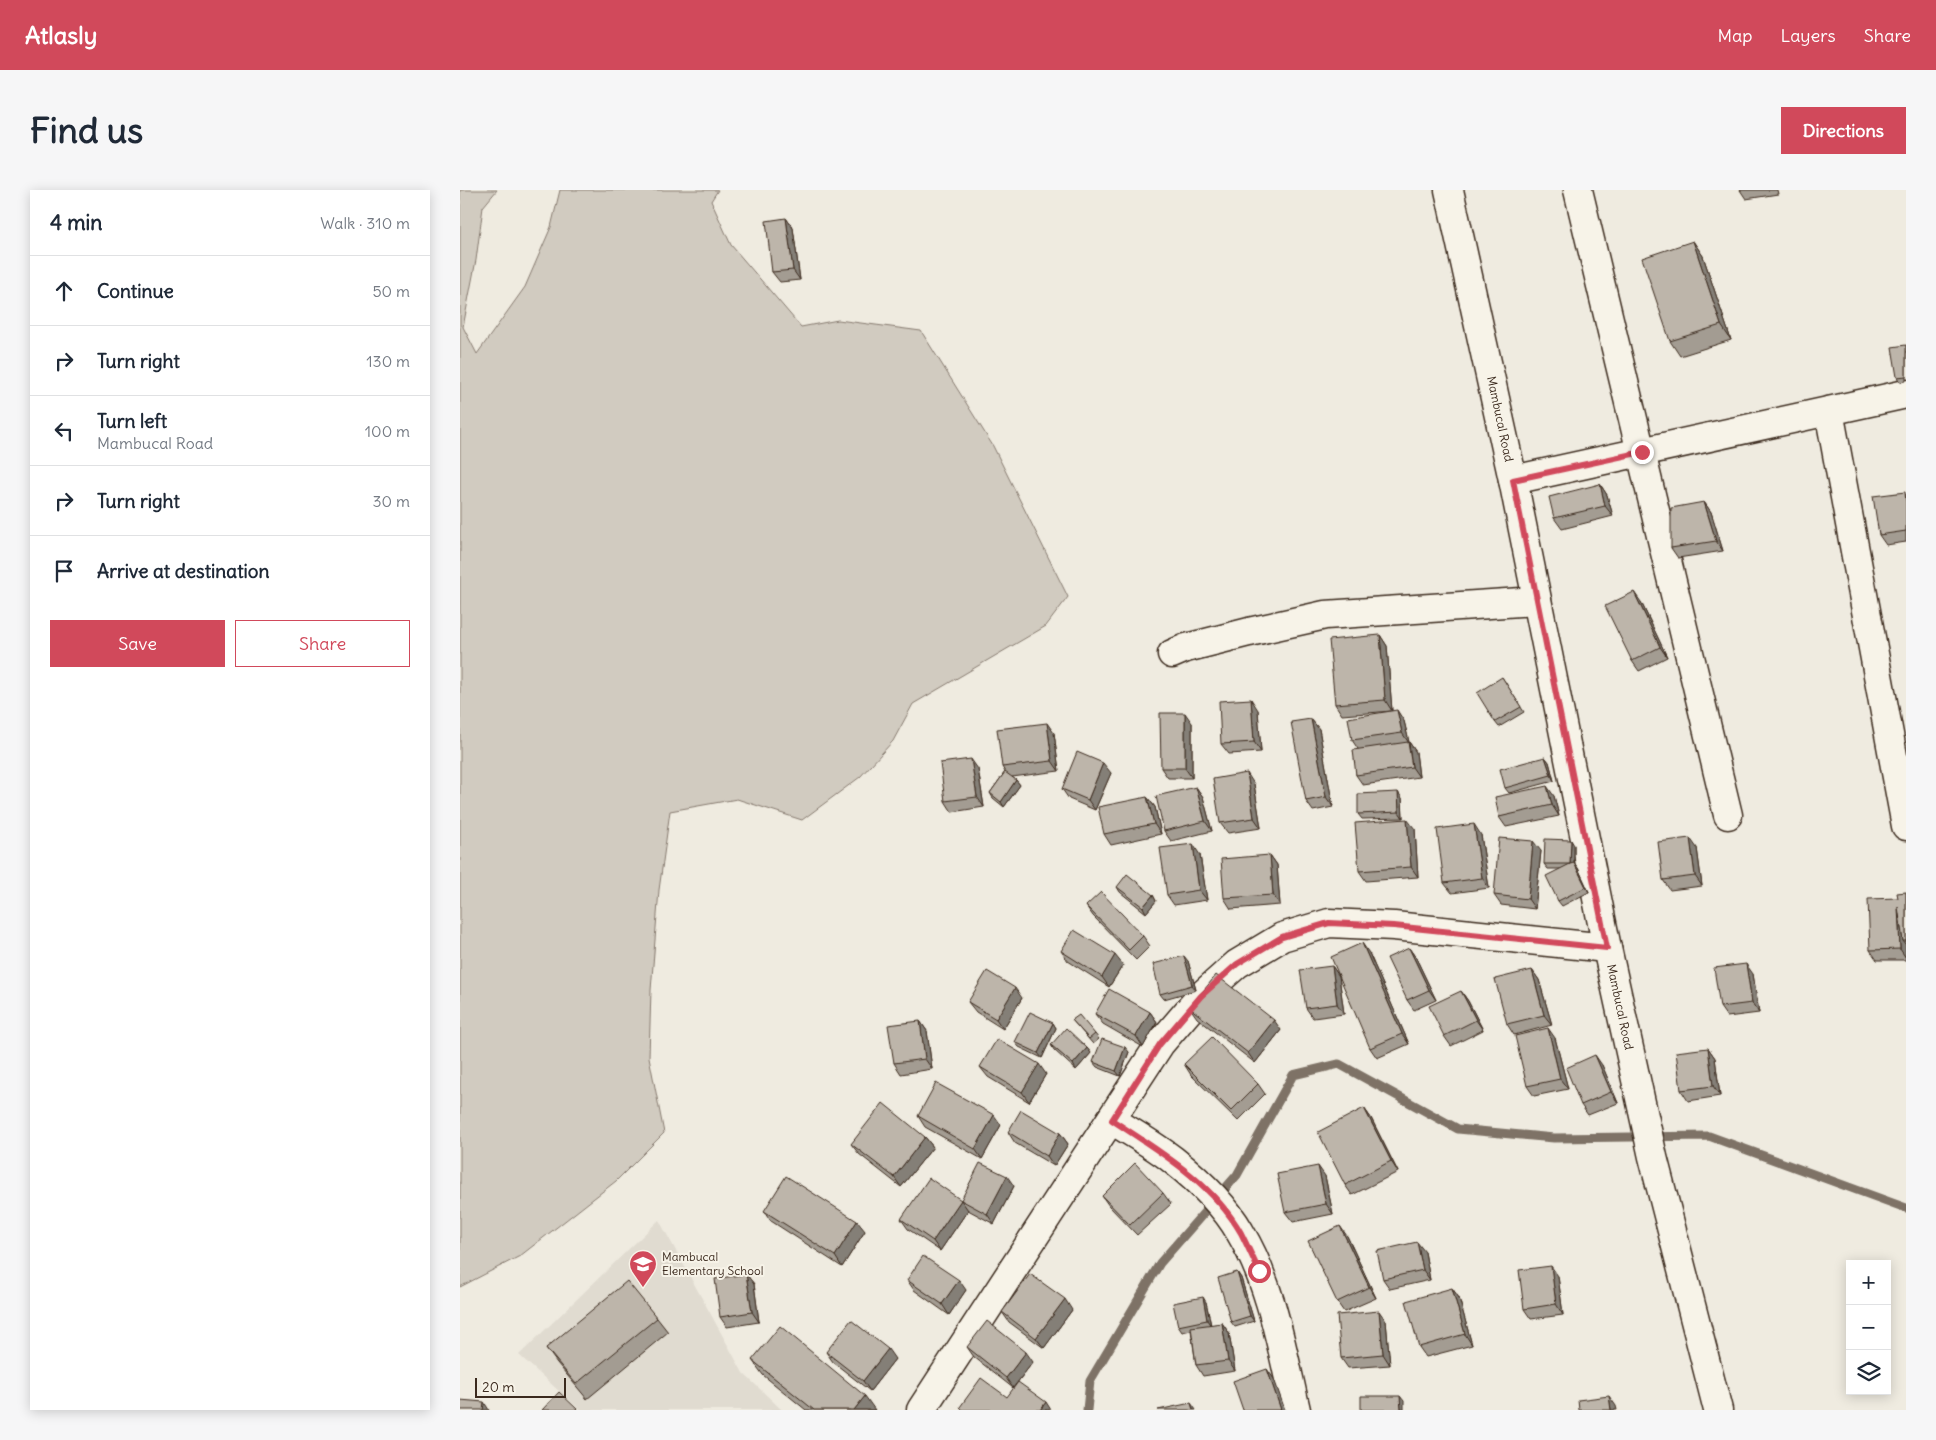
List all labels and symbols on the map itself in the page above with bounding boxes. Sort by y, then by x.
street label: Mambucal Road [1484,375,1517,463]
route end [1631,441,1654,464]
street label: Mambucal Road [1604,963,1637,1051]
school or university icon: Mambucal Elementary School [628,1249,658,1288]
place label: Mambucal Elementary School [662,1249,763,1278]
route start [1248,1260,1271,1283]
scale bar [475,1375,566,1398]

